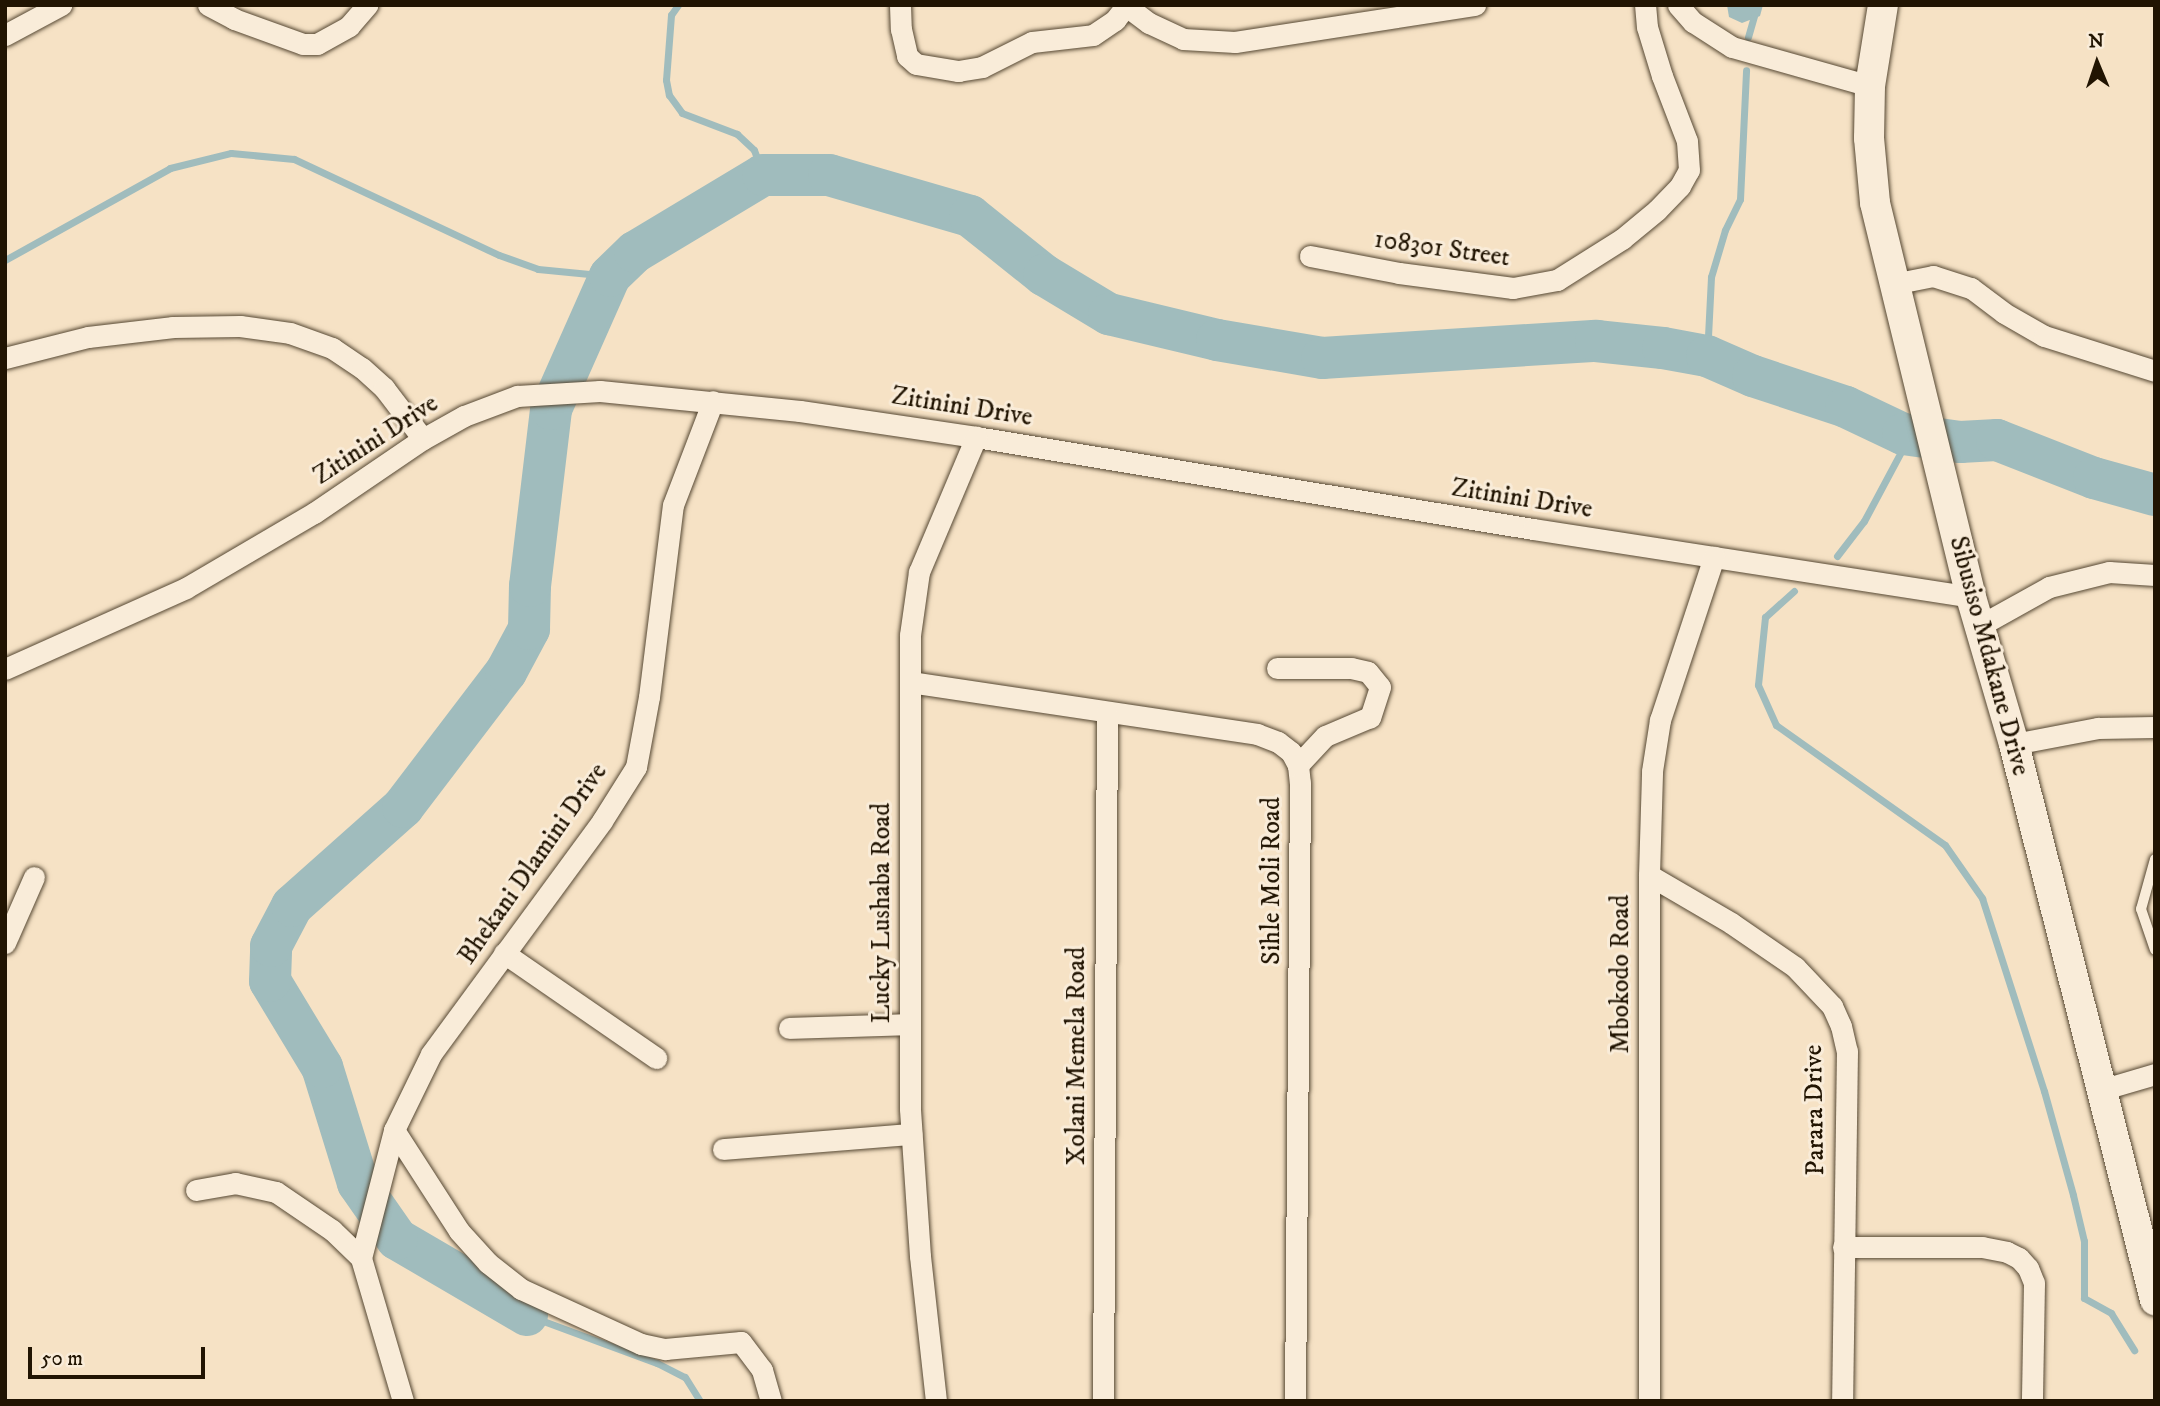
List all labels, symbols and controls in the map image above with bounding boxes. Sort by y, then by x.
north arrow [2062,28,2132,98]
text: N [2088,30,2104,53]
street label: 108301 Street [1372,224,1512,274]
street label: Zitinini Drive [889,380,1035,434]
street label: Zitinini Drive [308,388,444,492]
street label: Zitinini Drive [1449,472,1595,526]
street label: Sibusiso Mdakane Drive [1942,533,2036,779]
street label: Bhekani Dlamini Drive [452,757,614,971]
street label: Sihle Moli Road [1256,797,1288,965]
street label: Lucky Lushaba Road [866,803,898,1023]
street label: Mbokodo Road [1605,895,1637,1053]
street label: Xolani Memela Road [1061,947,1093,1165]
street label: Parara Drive [1798,1044,1832,1176]
scale bar [32,1332,208,1376]
text: 50 m [41,1346,83,1372]

